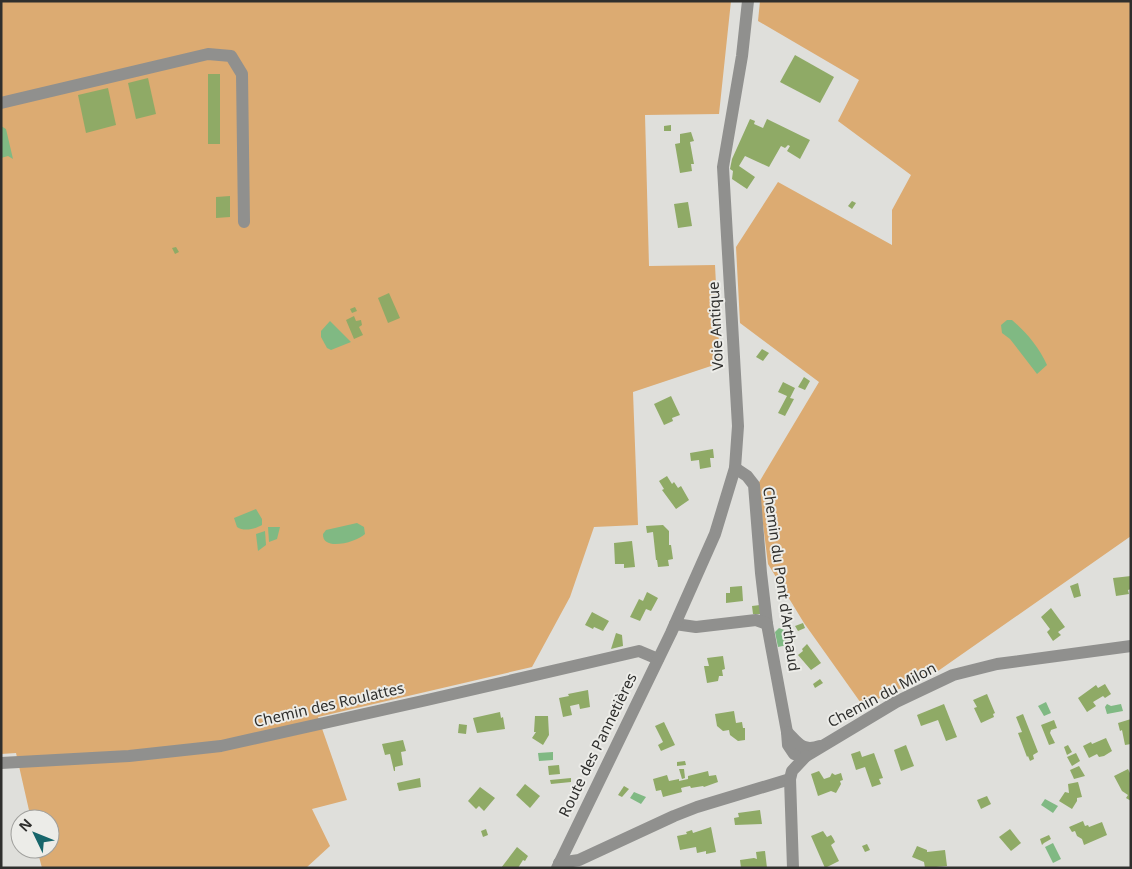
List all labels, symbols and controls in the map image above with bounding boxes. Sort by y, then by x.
street label: Voie Antique [703,281,727,371]
street label: Chemin du Pont d'Arthaud [759,485,805,673]
street label: Chemin du Milon [824,657,939,731]
street label: Route des Pannetières [553,669,641,820]
street label: Chemin des Roulattes [252,677,406,731]
north arrow [10,809,60,859]
text: N [14,814,36,835]

